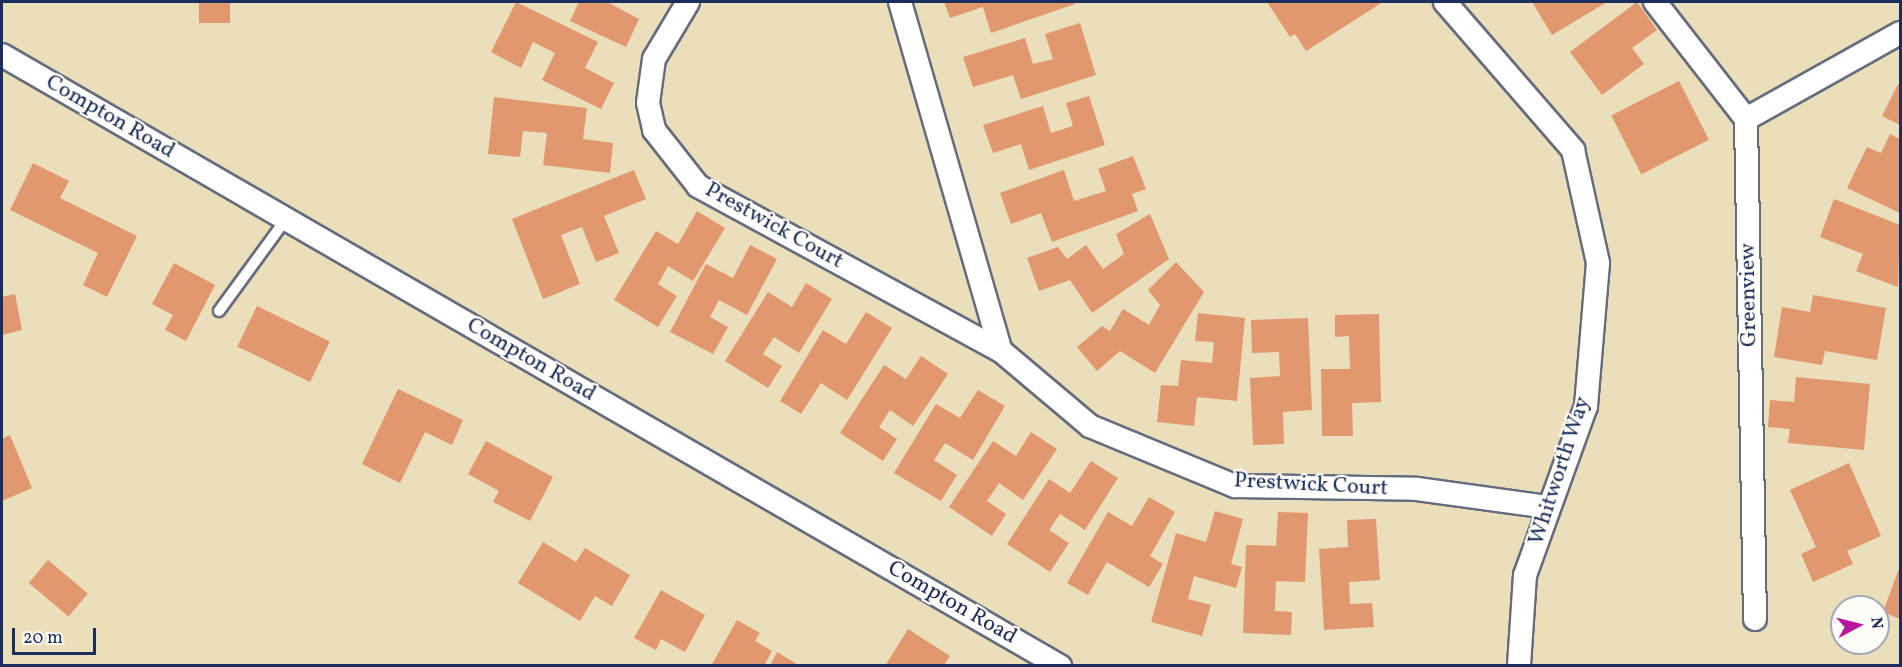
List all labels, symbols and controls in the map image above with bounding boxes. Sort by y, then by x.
street label: Compton Road [41,69,179,165]
street label: Prestwick Court [700,177,848,275]
street label: Greenview [1735,243,1763,347]
street label: Compton Road [462,312,600,408]
street label: Whitworth Way [1523,393,1597,549]
street label: Prestwick Court [1233,468,1389,502]
street label: Compton Road [883,555,1021,651]
north arrow [1830,595,1890,655]
scale bar [15,616,99,654]
text: N [1864,616,1888,630]
text: 20 m [23,626,63,651]

